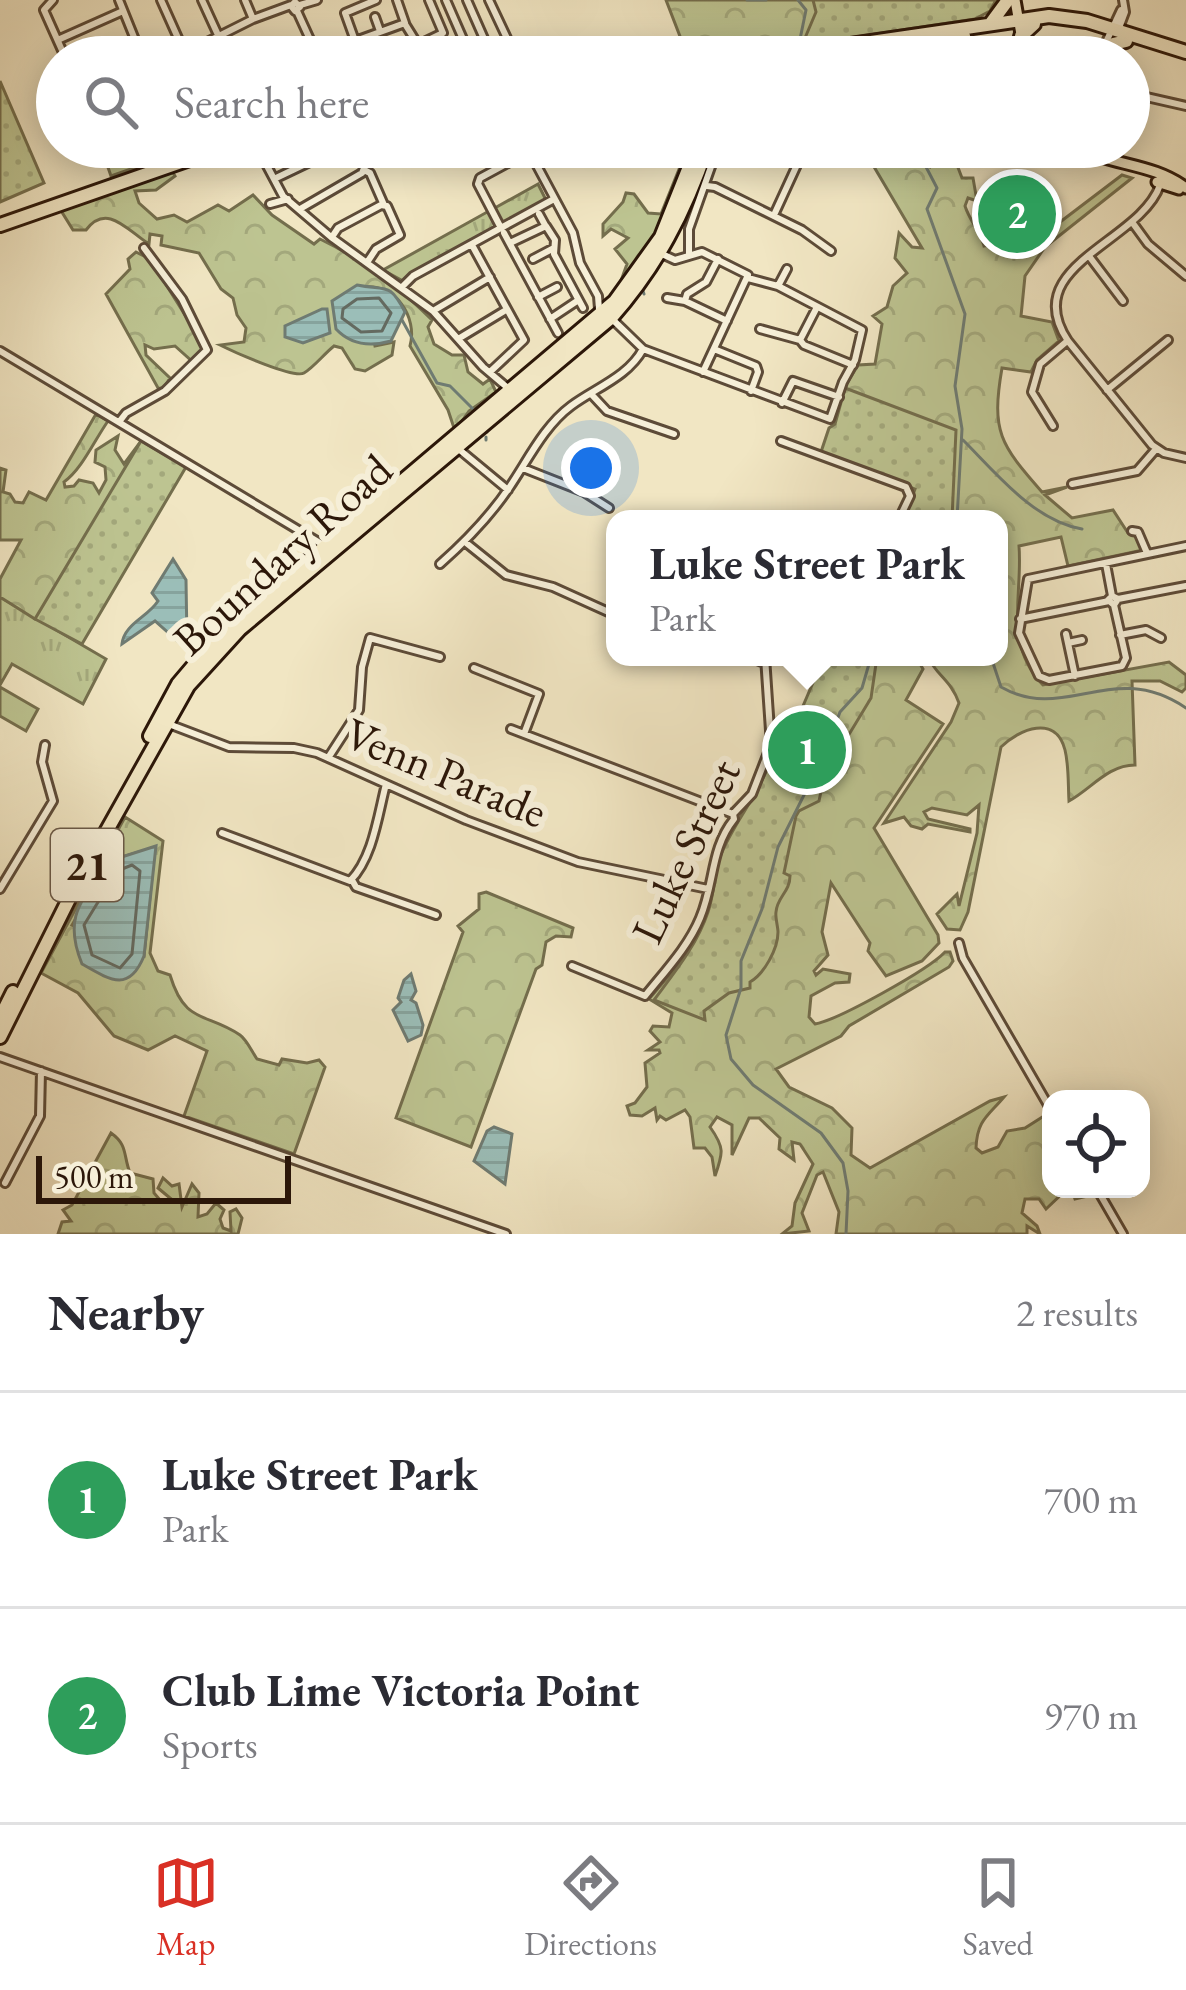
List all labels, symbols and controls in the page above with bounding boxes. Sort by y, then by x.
search box [36,36,1150,168]
icon: search [78,69,144,135]
text: Search here [174,73,369,131]
pin: 2 [978,169,1056,259]
your location [561,438,621,498]
street label: Boundary Road [160,440,404,667]
popup [606,510,1008,666]
text: Luke Street Park [649,534,965,592]
text: Park [649,592,716,643]
street label: Venn Parade [336,704,556,840]
pin: 1 [768,705,846,795]
street label: Luke Street [617,750,753,952]
road number: 21 [51,829,123,901]
map controls [1042,1090,1150,1198]
button: locate [1042,1090,1150,1198]
scale bar [36,1150,291,1203]
text: 500 m [54,1155,134,1198]
text: Nearby [48,1279,204,1345]
text: 2 results [1016,1287,1138,1338]
text: Luke Street Park [162,1445,478,1503]
text: 1 [77,1474,97,1525]
text: 700 m [1044,1474,1138,1525]
text: Park [162,1503,228,1554]
text: Club Lime Victoria Point [162,1661,639,1719]
text: 2 [77,1690,97,1741]
text: 970 m [1044,1690,1138,1741]
text: Sports [162,1719,258,1770]
tab: Map [153,1850,219,1965]
tab: Directions [524,1850,657,1965]
tab: Saved [963,1850,1033,1965]

